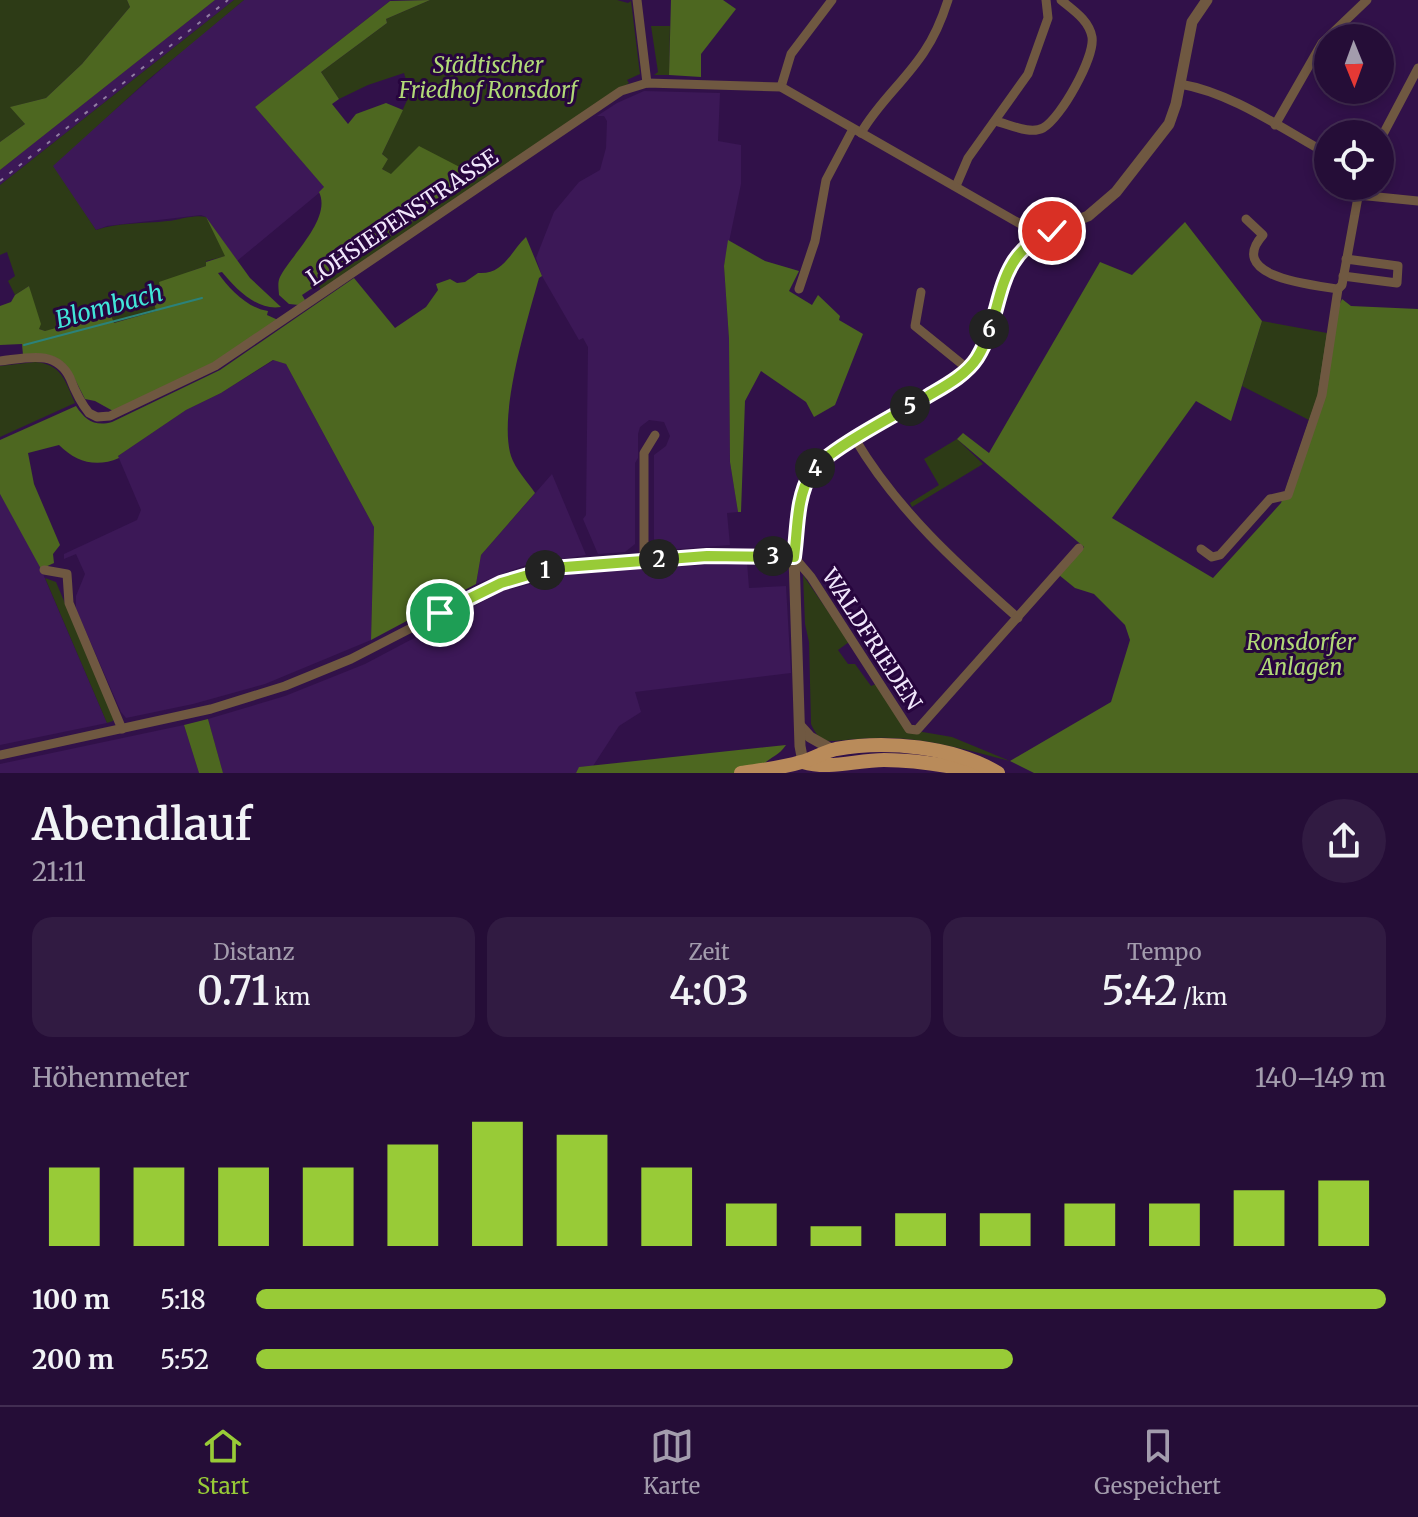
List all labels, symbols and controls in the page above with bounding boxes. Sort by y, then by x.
north arrow [1314,24,1394,104]
map controls [1314,24,1394,200]
park label: Städtischer Friedhof Ronsdorf [398,51,580,104]
button: locate [1314,120,1394,200]
street label: LOHSIEPENSTRASSE [301,142,503,292]
pin [1018,197,1086,265]
icon: check [1030,209,1074,253]
water label: Blombach [52,277,166,335]
pin: 6 [969,309,1009,349]
text: 6 [982,315,996,343]
pin: 5 [890,386,930,426]
text: 5 [904,392,916,420]
pin: 4 [795,448,835,488]
text: 4 [808,454,822,482]
pin: 3 [753,536,793,576]
pin: 2 [639,539,679,579]
text: 3 [767,542,779,570]
text: 2 [653,545,665,573]
pin: 1 [525,550,565,590]
text: 1 [540,556,550,584]
street label: WALDFRIEDEN [815,562,928,715]
pin [406,579,474,647]
icon: arrive [418,591,462,635]
park label: Ronsdorfer Anlagen [1246,628,1357,681]
text: Abendlauf [32,797,252,852]
button: share [1302,799,1386,883]
text: 21:11 [32,855,86,888]
text: Distanz [213,938,294,966]
text: Zeit [688,938,730,966]
text: Tempo [1127,938,1202,966]
text: 0.71 [197,966,269,1016]
text: 4:03 [669,966,749,1016]
text: 5:42 [1101,966,1178,1016]
text: km [269,983,310,1011]
text: /km [1178,983,1227,1011]
text: Höhenmeter [32,1061,190,1094]
text: 140–149 m [1255,1061,1386,1094]
text: 100 m [32,1283,110,1316]
text: 5:18 [160,1283,206,1316]
text: 200 m [32,1343,114,1376]
text: 5:52 [160,1343,209,1376]
tab: Start [197,1424,249,1500]
tab: Karte [643,1424,700,1500]
tab: Gespeichert [1094,1424,1221,1500]

